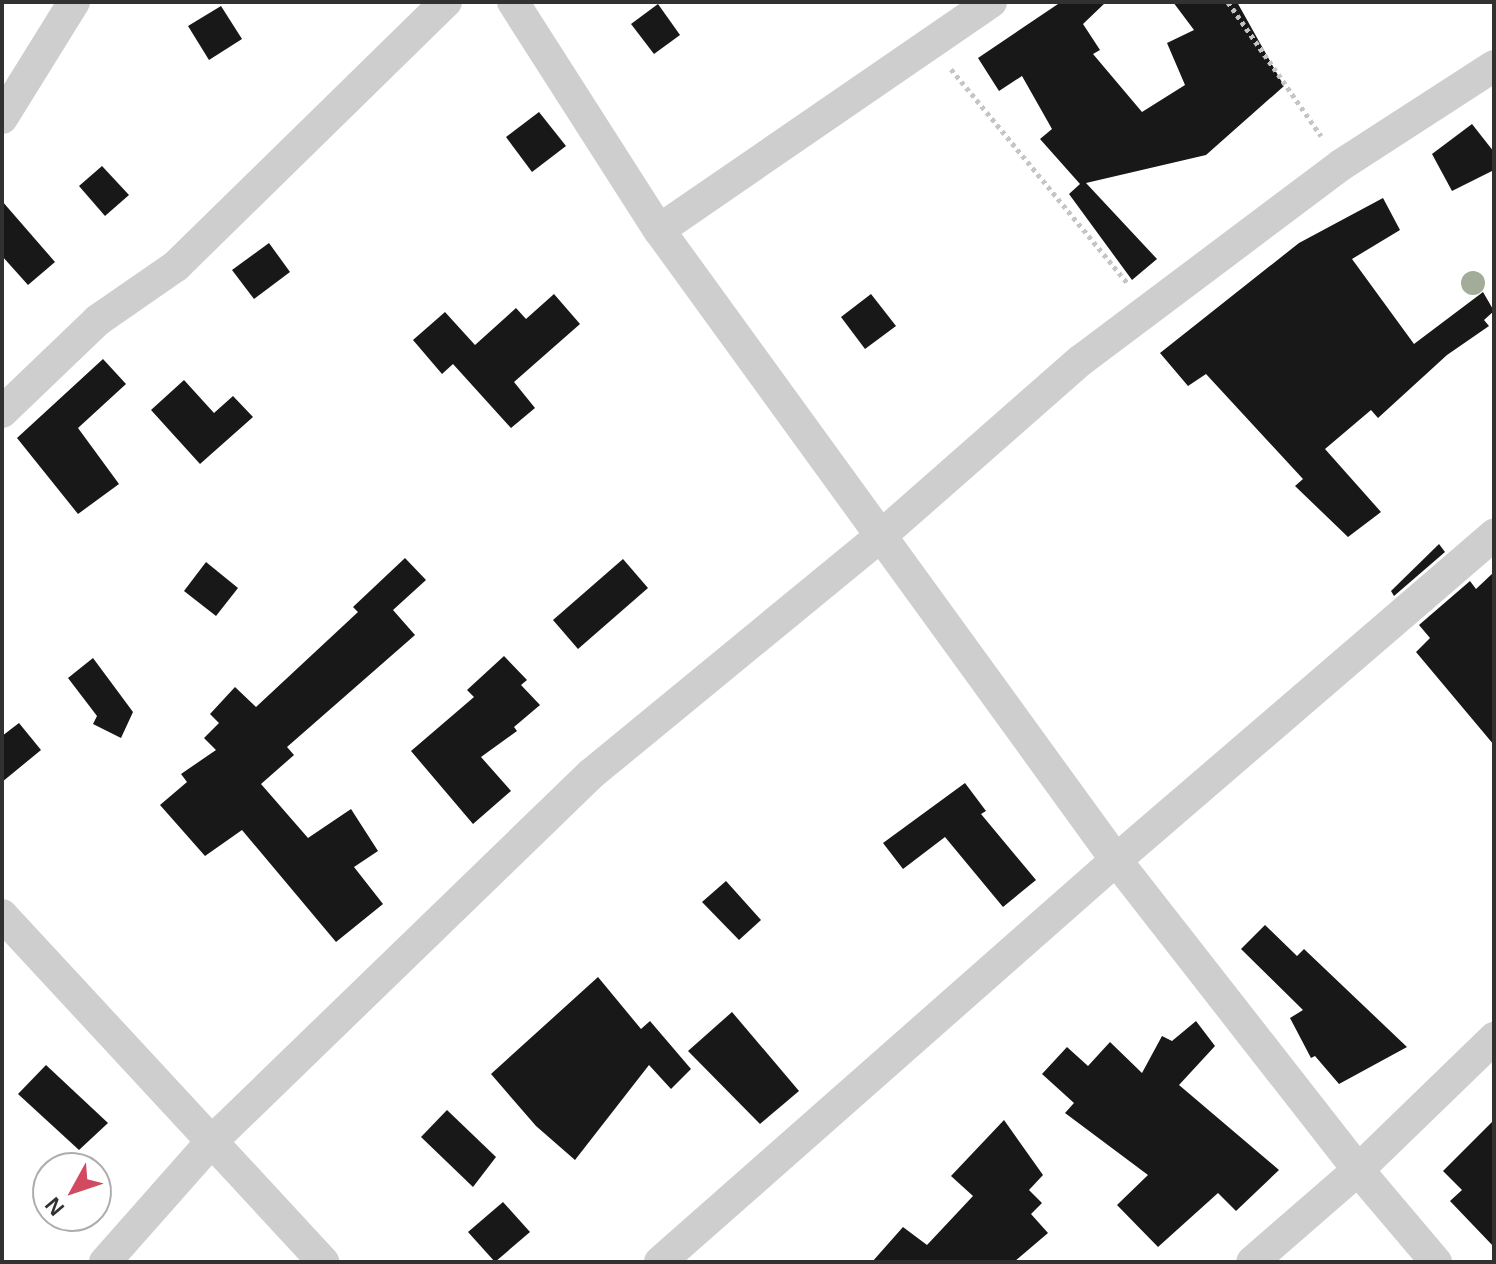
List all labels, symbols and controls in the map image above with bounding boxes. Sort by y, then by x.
north arrow [32,1152,112,1232]
text: N [40,1192,69,1221]

